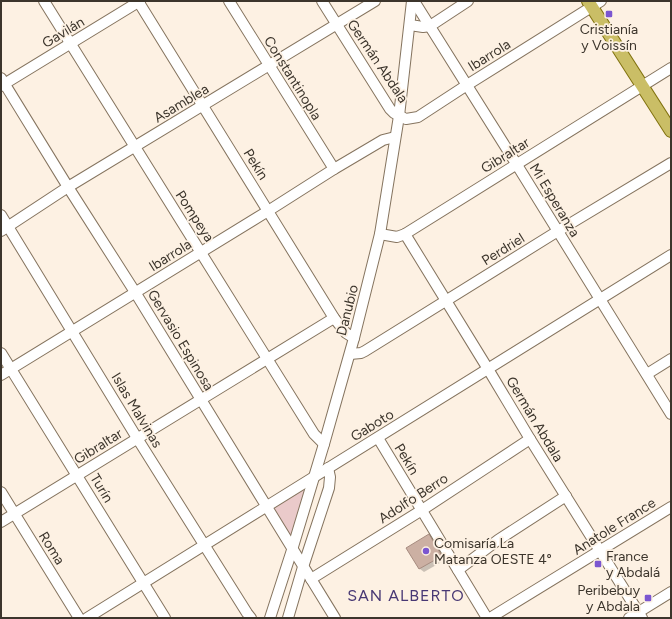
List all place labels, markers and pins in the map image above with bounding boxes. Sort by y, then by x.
marker: Cristianía y Voissín [604,9,614,19]
place label: Cristianía y Voissín [580,21,638,54]
place label: Comisaría La Matanza OESTE 4° [434,535,552,568]
marker: Comisaría La Matanza OESTE 4° [421,546,431,556]
place label: France y Abdalá [606,548,660,581]
marker: France y Abdalá [593,559,603,569]
place label: Peribebuy y Abdala [577,582,641,615]
marker: Peribebuy y Abdala [643,593,653,603]

